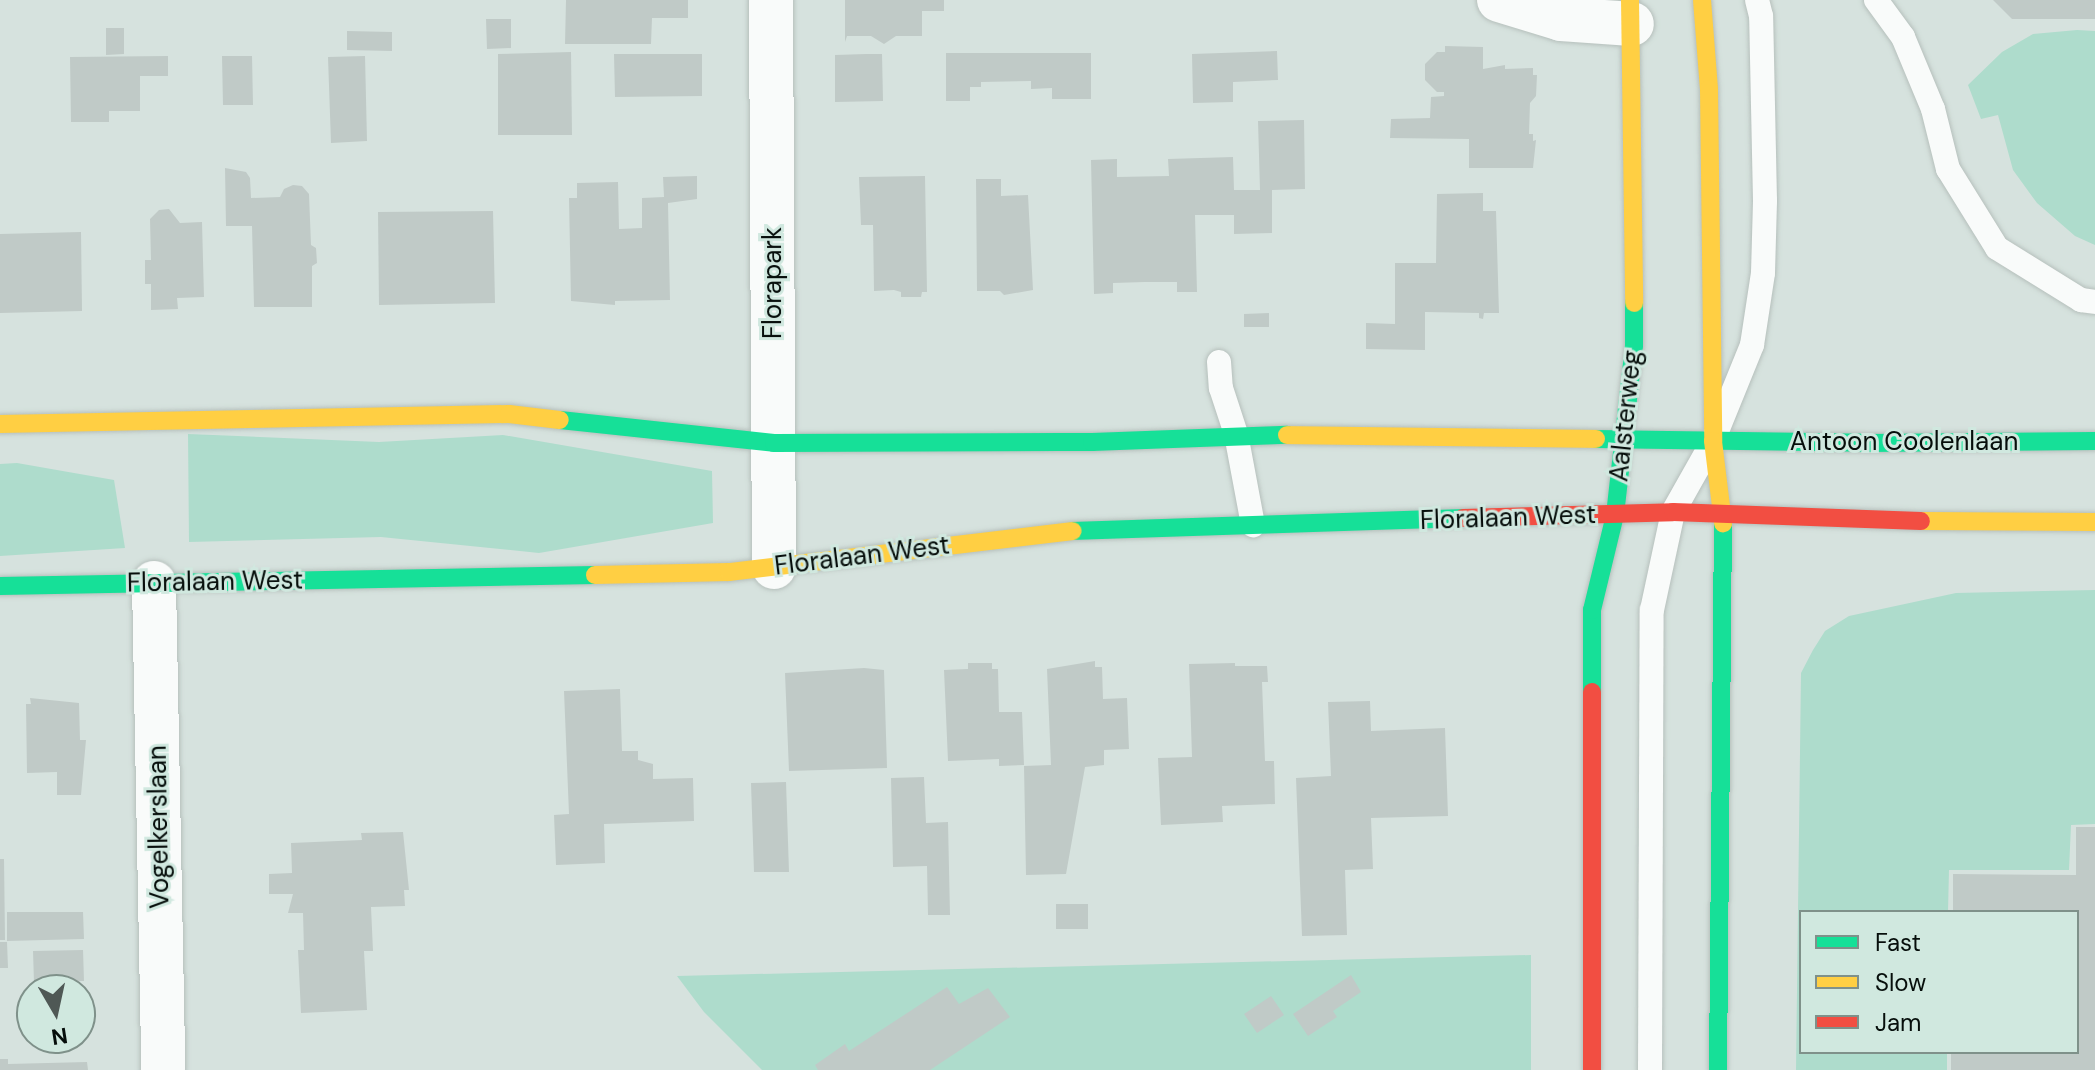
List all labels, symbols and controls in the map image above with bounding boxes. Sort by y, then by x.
street label: Florapark [757,227,789,339]
street label: Aalsterweg [1604,349,1648,483]
street label: Antoon Coolenlaan [1790,426,2018,458]
street label: Floralaan West [1419,499,1597,537]
street label: Floralaan West [773,530,951,582]
street label: Floralaan West [127,565,303,599]
street label: Vogelkerslaan [142,745,176,909]
legend [1799,910,2079,1054]
text: Fast [1875,927,1921,958]
text: Slow [1875,967,1926,998]
north arrow [16,974,96,1054]
text: Jam [1875,1007,1921,1038]
text: N [49,1021,70,1052]

